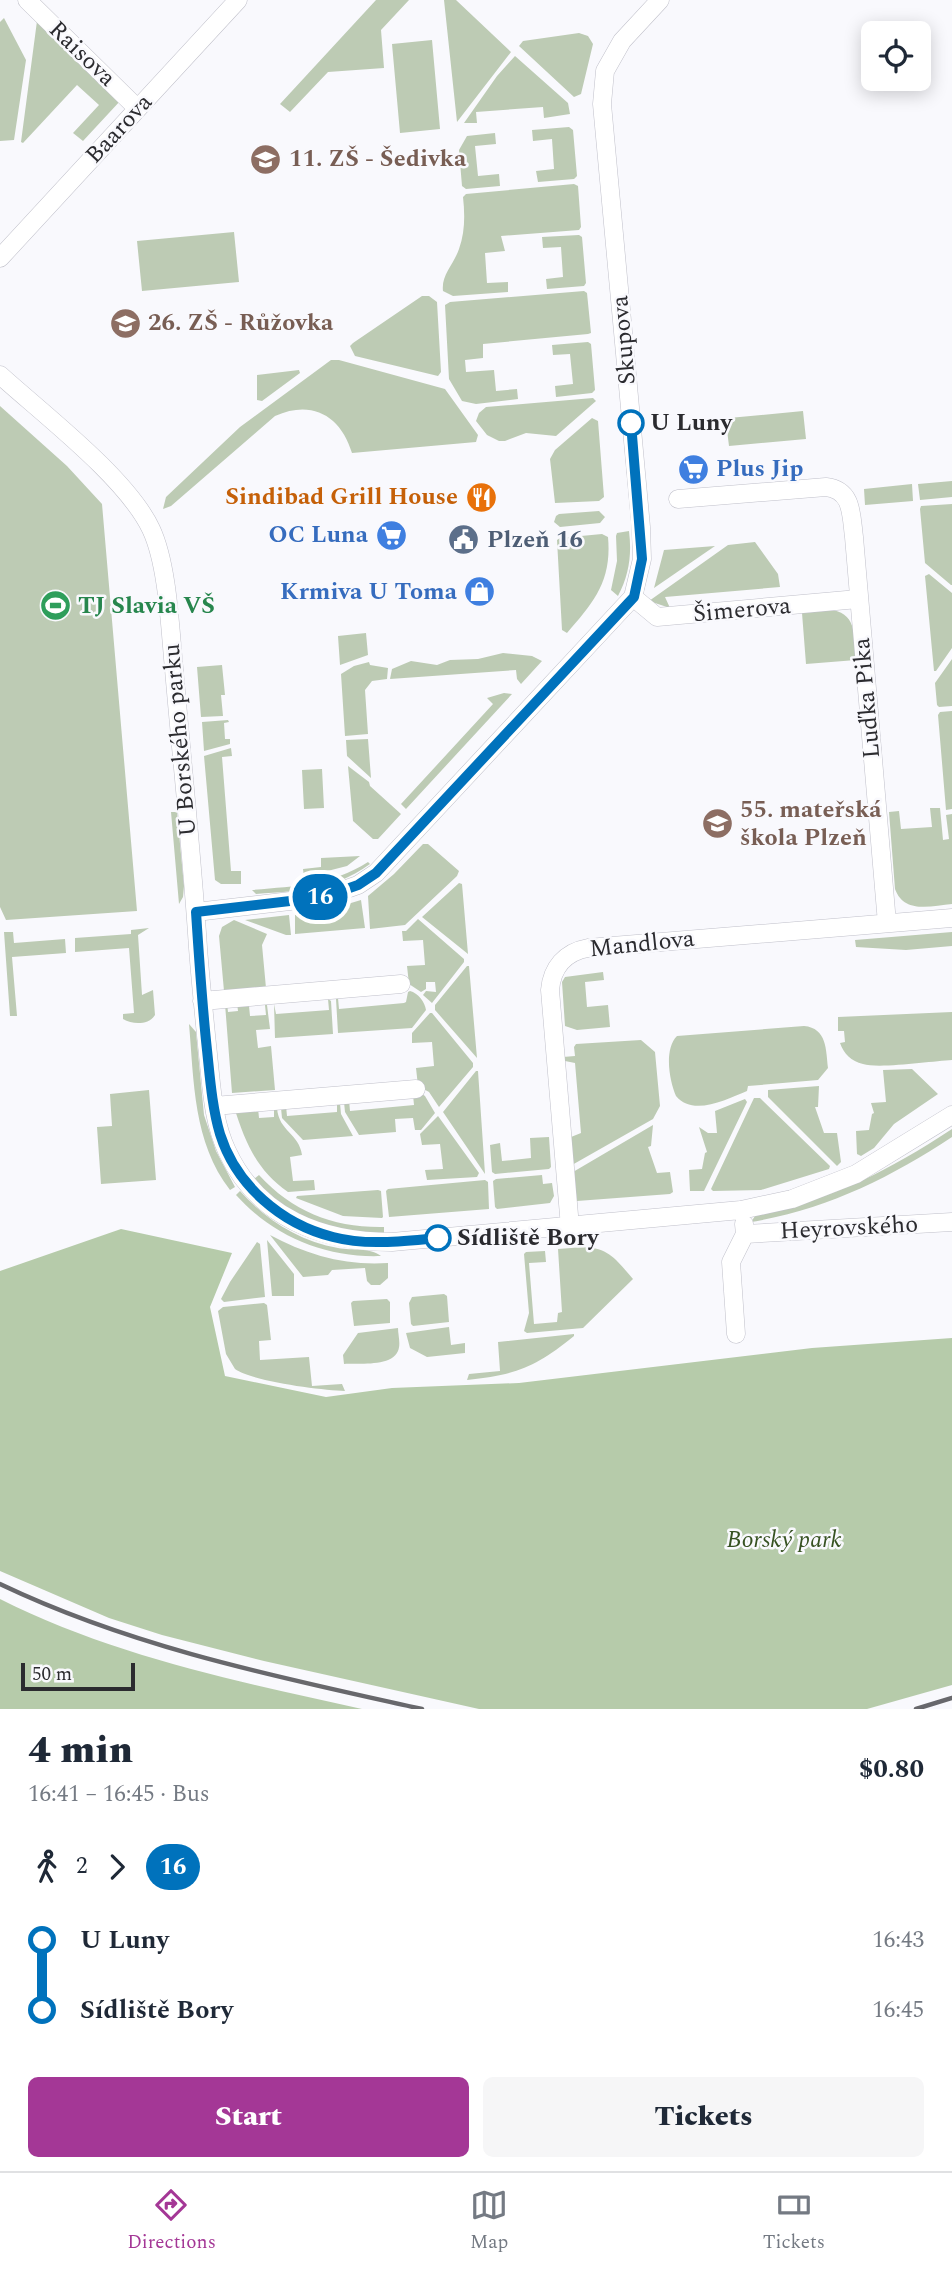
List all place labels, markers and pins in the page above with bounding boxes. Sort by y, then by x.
place label: 11. ZŠ - Šedivka [289,141,467,177]
school or university icon: 11. ZŠ - Šedivka [249,142,283,176]
place label: 26. ZŠ - Růžovka [148,305,334,341]
school or university icon: 26. ZŠ - Růžovka [108,306,142,340]
place label: U Luny [650,405,734,441]
marker: U Luny [618,410,644,436]
place label: Plus Jip [716,451,803,487]
supermarket icon: Plus Jip [676,452,710,486]
place label: Sindibad Grill House [225,479,458,515]
restaurant icon: Sindibad Grill House [464,480,498,514]
place label: OC Luna [268,517,369,553]
supermarket icon: OC Luna [374,518,408,552]
place label: Plzeň 16 [487,522,583,558]
public building icon: Plzeň 16 [447,523,481,557]
place label: Krmiva U Toma [280,574,458,610]
shop icon: Krmiva U Toma [463,575,497,609]
place label: TJ Slavia VŠ [78,588,215,624]
sports icon: TJ Slavia VŠ [38,589,72,623]
place label: 55. mateřská škola Plzeň [740,792,882,856]
school or university icon: 55. mateřská škola Plzeň [700,807,734,841]
place label: Sídliště Bory [457,1220,600,1256]
marker: Sídliště Bory [425,1225,451,1251]

